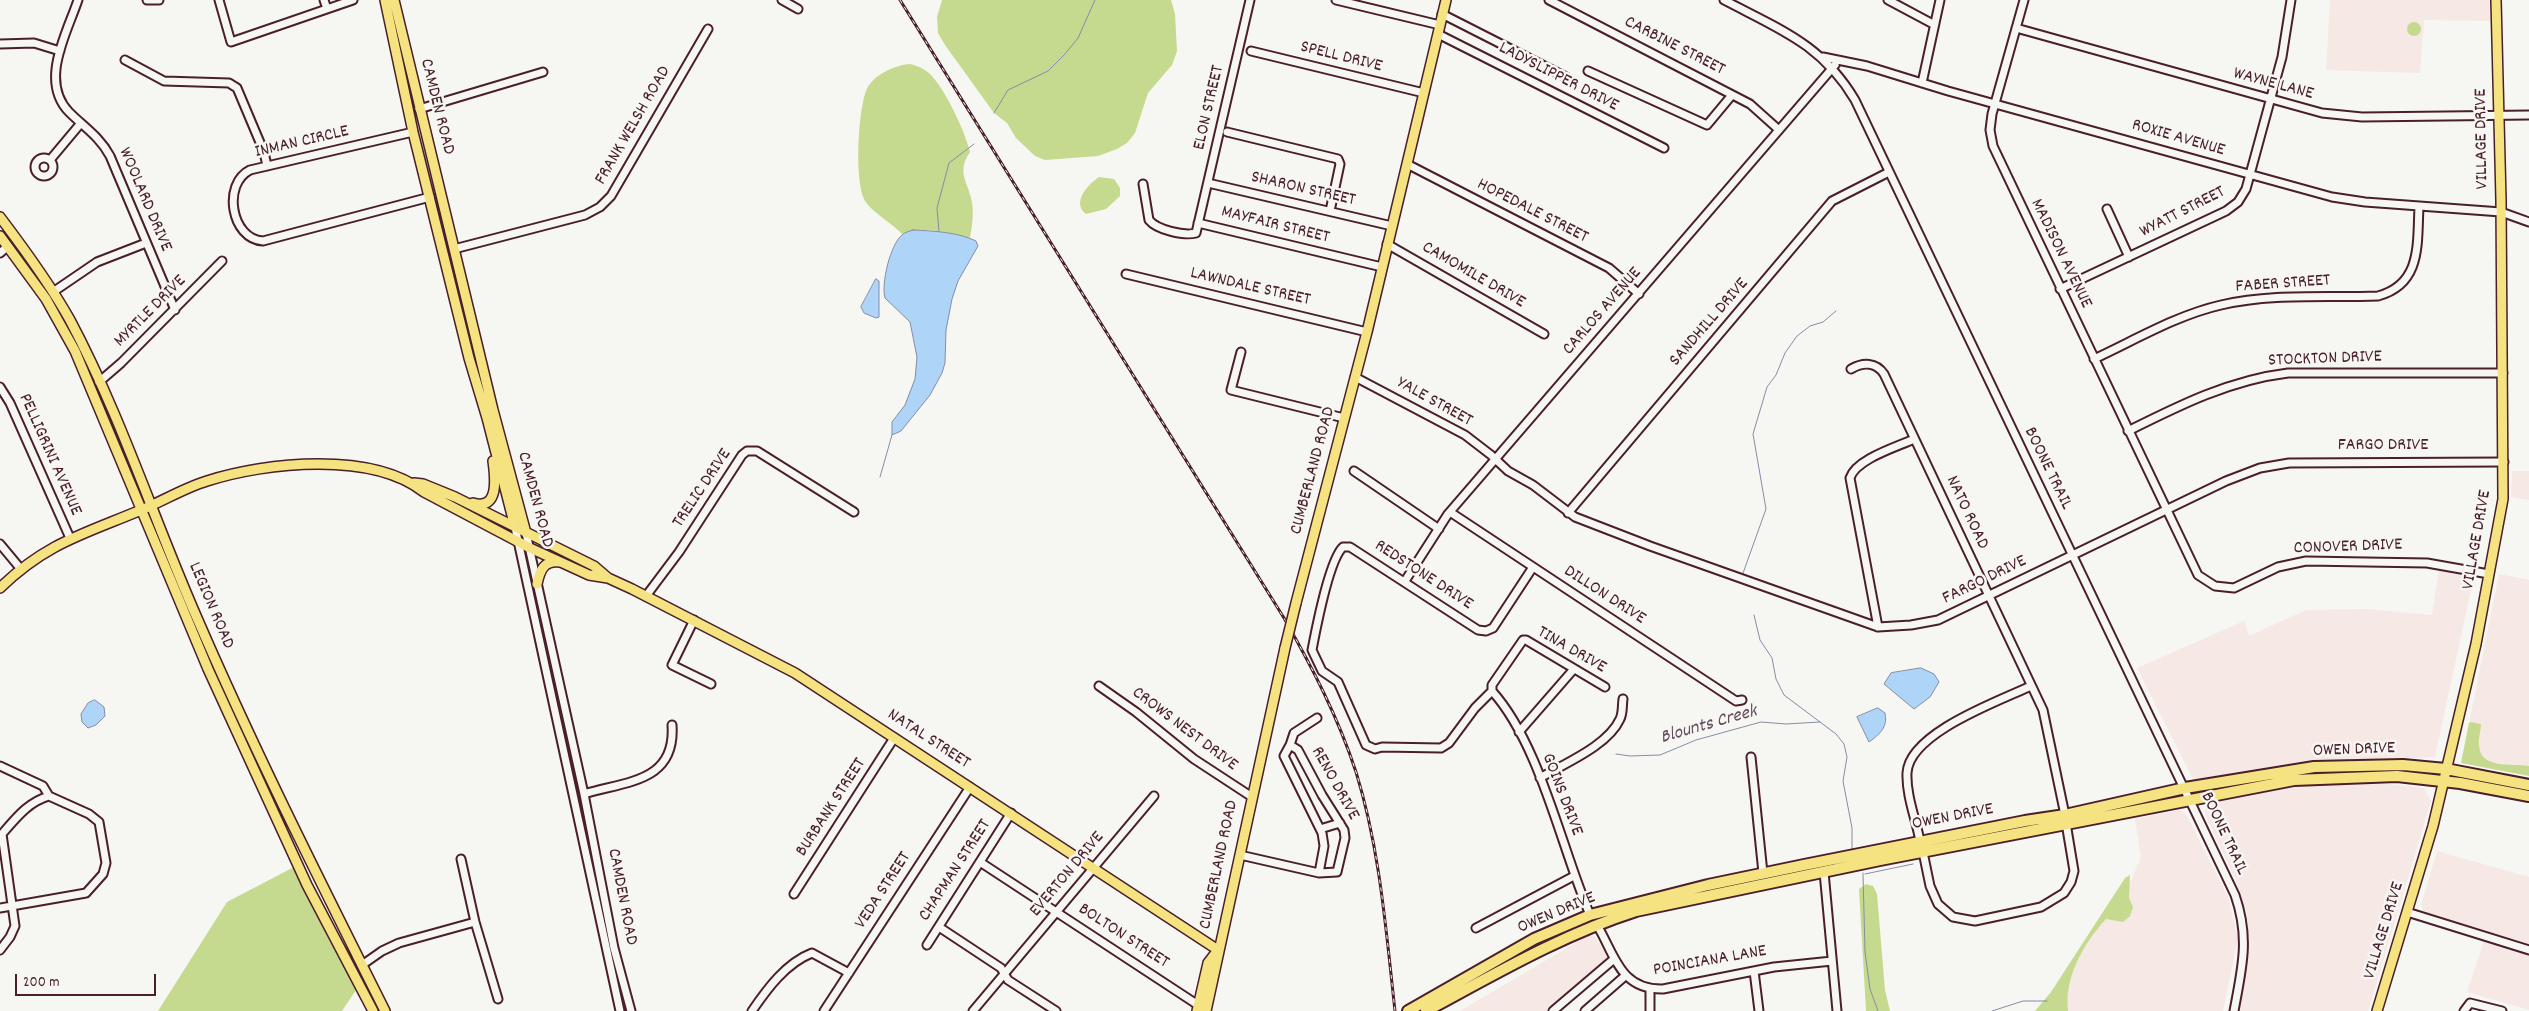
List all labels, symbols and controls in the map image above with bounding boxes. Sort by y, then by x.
street label: CARBINE STREET [1620,12,1728,82]
street label: SPELL DRIVE [1298,37,1384,79]
street label: LADYSLIPPER DRIVE [1494,38,1622,118]
street label: CAMDEN ROAD [414,57,458,157]
street label: FRANK WELSH ROAD [591,63,677,189]
street label: ELON STREET [1190,64,1230,152]
street label: WAYNE LANE [2231,64,2315,106]
street label: VILLAGE DRIVE [2471,89,2495,189]
street label: ROXIE AVENUE [2129,115,2227,163]
street label: INMAN CIRCLE [253,122,351,164]
street label: WOOLARD DRIVE [112,145,176,255]
street label: SHARON STREET [1249,167,1357,213]
street label: HOPEDALE STREET [1473,175,1591,249]
street label: WYATT STREET [2137,182,2229,244]
street label: MADISON AVENUE [2024,196,2096,312]
street label: MAYFAIR STREET [1219,202,1331,250]
street label: CAMOMILE DRIVE [1417,238,1529,314]
street label: LAWNDALE STREET [1188,264,1312,312]
street label: CARLOS AVENUE [1559,264,1647,360]
street label: MYRTLE DRIVE [110,271,192,353]
street label: FABER STREET [2235,271,2331,299]
street label: SANDHILL DRIVE [1666,274,1754,372]
street label: STOCKTON DRIVE [2268,347,2382,373]
street label: YALE STREET [1392,373,1476,433]
street label: PELLIGRINI AVENUE [12,391,86,519]
street label: CUMBERLAND ROAD [1287,405,1341,537]
street label: BOONE TRAIL [2018,424,2076,514]
street label: FARGO DRIVE [2338,436,2428,458]
street label: TRELIC DRIVE [669,445,737,533]
street label: CAMDEN ROAD [511,450,557,550]
street label: NATO ROAD [1940,473,1992,553]
street label: VILLAGE DRIVE [2459,489,2497,591]
street label: CONOVER DRIVE [2293,535,2403,561]
street label: REDSTONE DRIVE [1370,536,1476,616]
street label: FARGO DRIVE [1940,551,2030,611]
street label: LEGION ROAD [182,560,238,652]
street label: DILLON DRIVE [1559,562,1649,630]
street label: TINA DRIVE [1533,623,1609,679]
street label: CROWS NEST DRIVE [1127,683,1241,777]
water label: Blounts Creek [1658,701,1760,751]
street label: NATAL STREET [882,705,974,775]
street label: OWEN DRIVE [2312,739,2396,763]
street label: RENO DRIVE [1305,743,1363,825]
street label: GOINS DRIVE [1535,751,1587,839]
street label: BURBANK STREET [792,755,872,861]
street label: BOONE TRAIL [2194,789,2252,879]
street label: CUMBERLAND ROAD [1196,799,1244,931]
street label: OWEN DRIVE [1911,800,1995,836]
street label: CHAPMAN STREET [915,816,997,926]
street label: EVERTON DRIVE [1026,828,1110,922]
street label: CAMDEN ROAD [601,847,641,947]
street label: VEDA STREET [851,848,917,934]
street label: VILLAGE DRIVE [2360,880,2410,982]
street label: OWEN DRIVE [1515,888,1599,940]
street label: BOLTON STREET [1073,900,1173,974]
street label: POINCIANA LANE [1652,941,1768,983]
scale bar [18,964,159,996]
text: 200 m [23,972,60,994]

